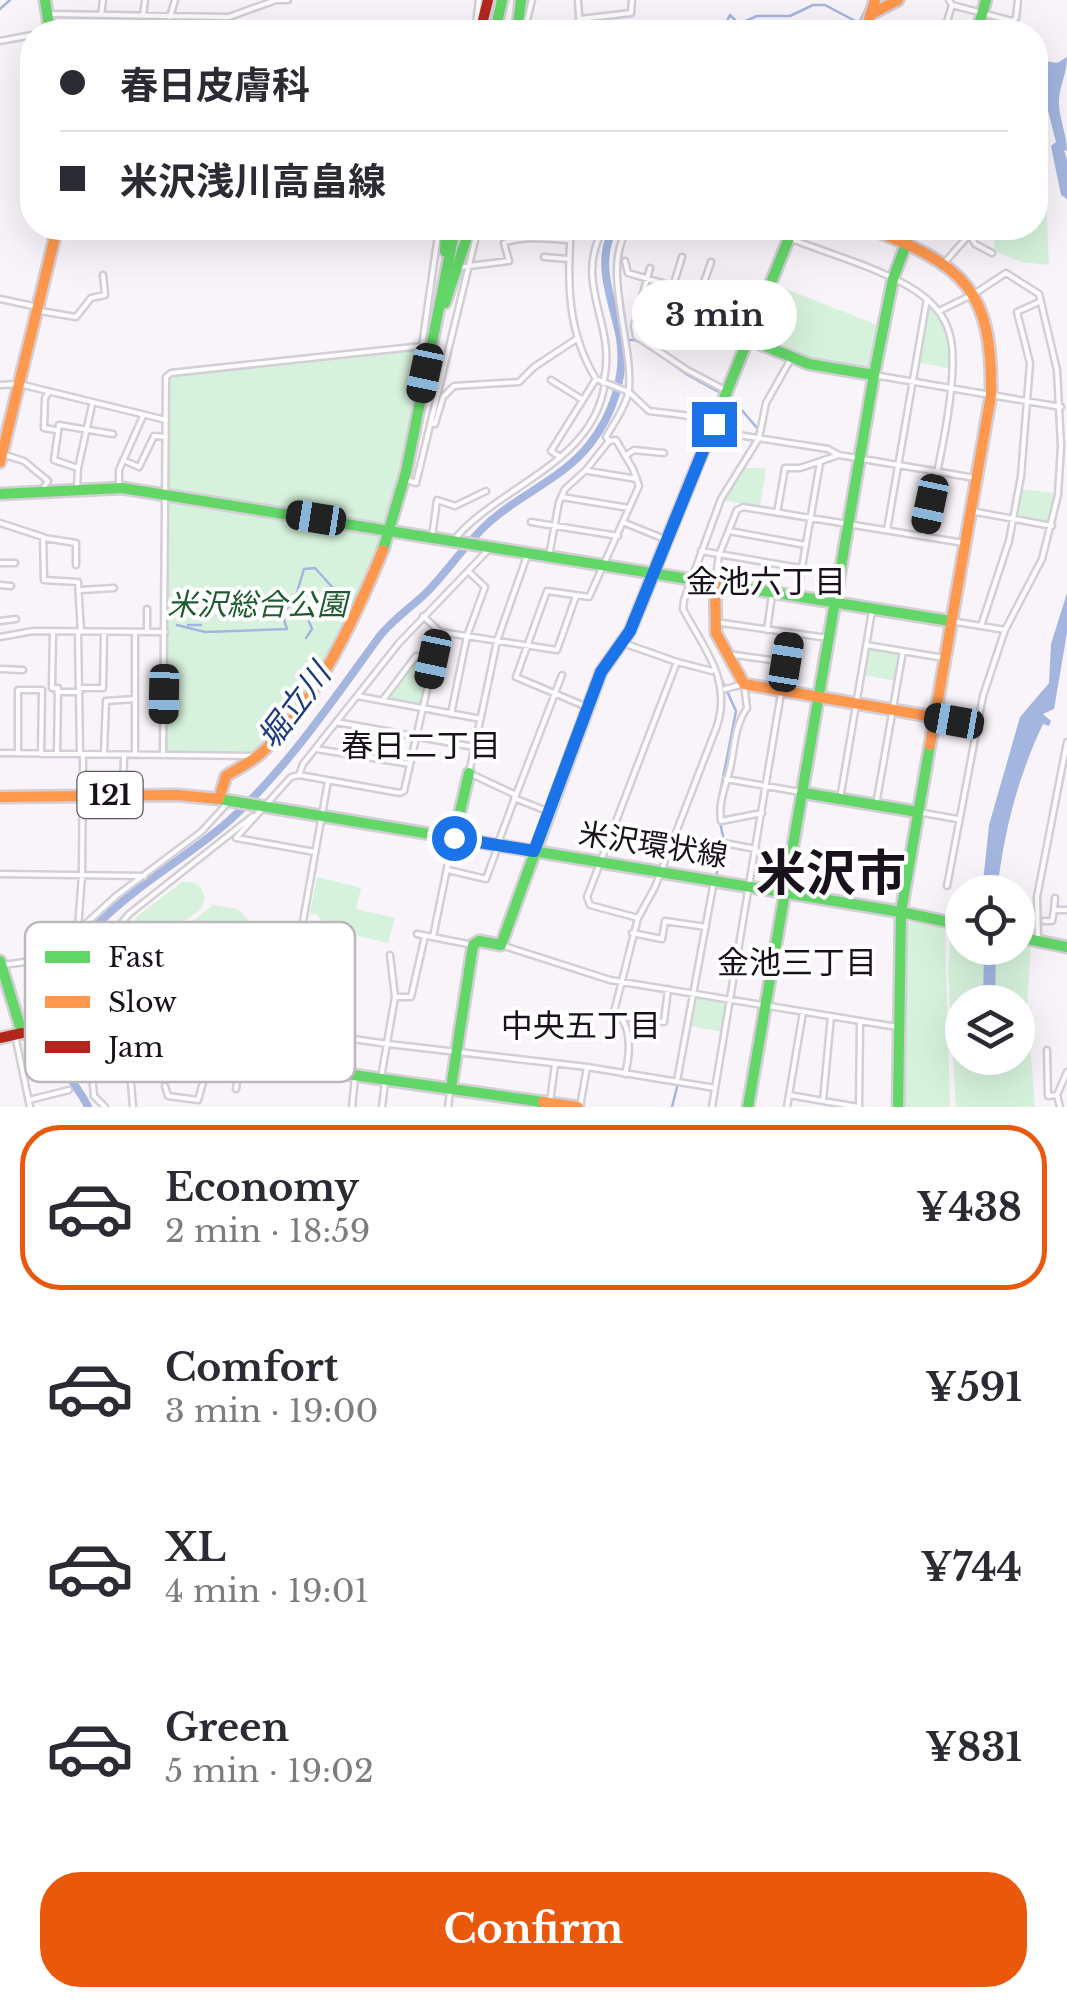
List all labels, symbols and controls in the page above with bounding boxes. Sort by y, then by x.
text: 春日皮膚科 [120,62,310,109]
text: 米沢浅川高畠線 [120,158,386,205]
callout: 3 min [632,279,796,349]
text: 3 min [665,295,764,335]
car [404,341,446,405]
route end [692,402,737,447]
car [909,472,951,536]
car [284,498,348,538]
district label: 金池六丁目 [686,562,846,602]
park label: 米沢総合公園 [167,586,351,623]
car [412,627,454,691]
car [766,630,806,694]
water label: 堀立川 [249,653,341,756]
car [148,664,180,724]
car [922,701,986,741]
district label: 春日二丁目 [341,726,501,766]
road number: 121 [78,772,142,818]
street label: 米沢環状線 [576,815,730,875]
route start [432,816,477,861]
district label: 米沢市 [756,842,906,905]
map controls [945,875,1035,1075]
button: locate [945,875,1035,965]
legend [25,922,355,1082]
text: Fast [108,940,165,975]
district label: 金池三丁目 [717,943,877,983]
text: Slow [108,985,177,1020]
button: layers [945,985,1035,1075]
district label: 中央五丁目 [501,1006,661,1046]
text: Jam [104,1030,164,1065]
icon: car [45,1163,135,1253]
text: Economy [165,1164,359,1211]
text: ¥438 [916,1184,1022,1231]
text: 2 min · 18:59 [165,1211,370,1251]
icon: car [45,1343,135,1433]
text: Comfort [165,1344,338,1391]
text: ¥591 [925,1364,1022,1411]
text: 3 min · 19:00 [165,1391,378,1431]
icon: car [45,1523,135,1613]
text: XL [165,1524,226,1571]
text: ¥744 [920,1544,1022,1591]
text: 4 min · 19:01 [165,1571,369,1611]
icon: car [45,1703,135,1793]
text: Green [165,1704,289,1751]
text: ¥831 [925,1724,1022,1771]
text: 5 min · 19:02 [165,1751,374,1791]
button: Confirm [40,1872,1027,1987]

